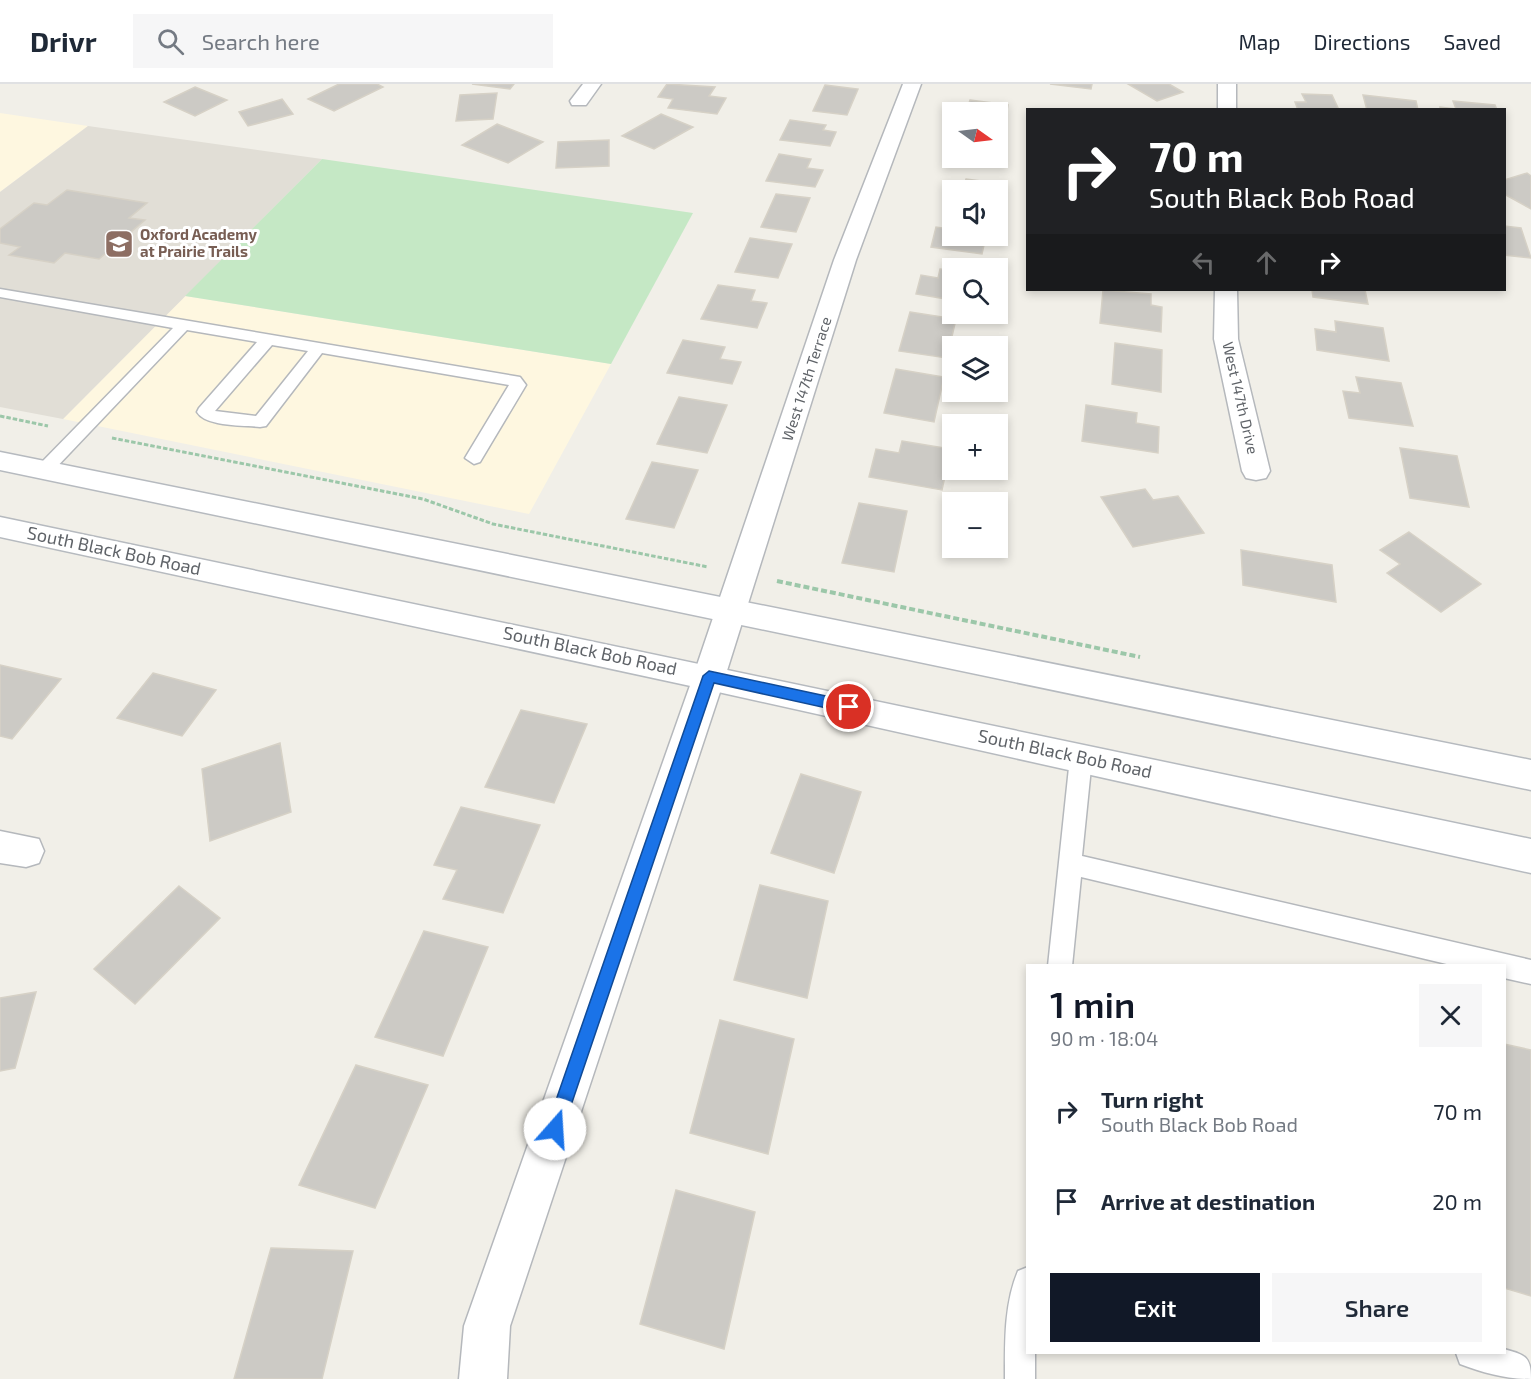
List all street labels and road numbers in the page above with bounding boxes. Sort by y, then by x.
street label: West 147th Terrace [777,314,835,443]
street label: West 147th Drive [1219,340,1263,456]
street label: South Black Bob Road [25,521,203,579]
street label: South Black Bob Road [501,621,679,679]
street label: South Black Bob Road [976,724,1154,782]

